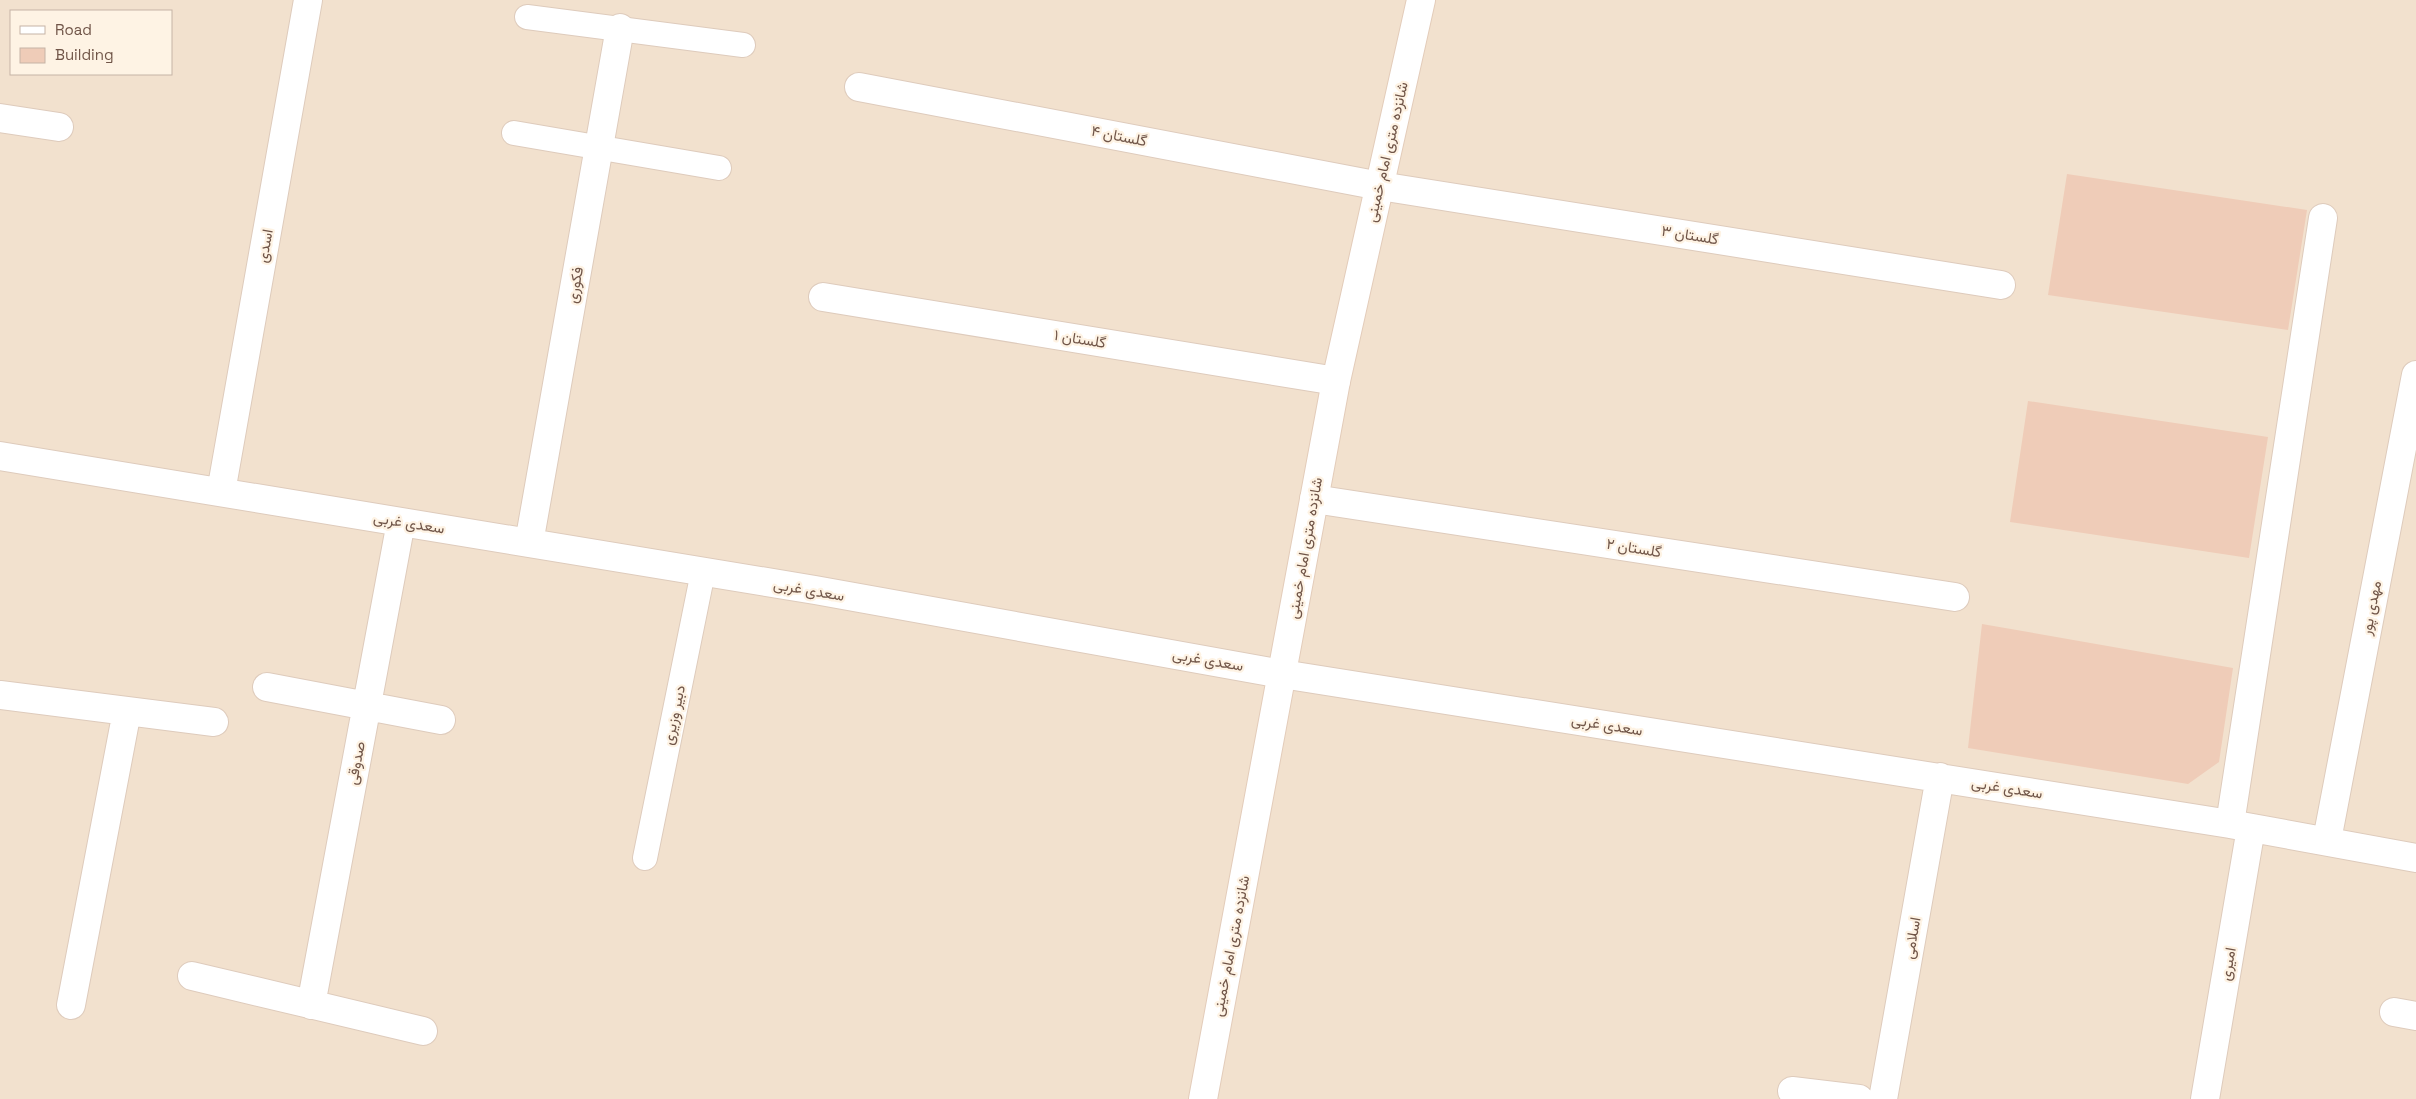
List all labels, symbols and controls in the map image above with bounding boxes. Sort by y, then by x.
legend [10,10,172,75]
text: Road [55,20,92,39]
text: Building [55,45,114,64]
street label: شانزده متری امام خمینی [1361,80,1413,224]
street label: گلستان ۴ [1090,121,1149,150]
street label: گلستان ۳ [1660,221,1720,248]
street label: اسدی [252,228,278,264]
street label: فکوری [562,265,588,305]
street label: گلستان ۱ [1053,325,1108,352]
street label: شانزده متری امام خمینی [1283,476,1327,620]
street label: سعدی غربی [372,508,446,539]
street label: گلستان ۲ [1605,534,1663,561]
street label: سعدی غربی [772,574,846,606]
street label: مهدی پور [2356,579,2386,638]
street label: سعدی غربی [1171,644,1245,676]
street label: دبیر وزیری [658,683,690,747]
street label: سعدی غربی [1570,710,1644,741]
street label: صدوقی [342,740,370,786]
street label: سعدی غربی [1970,773,2044,804]
street label: شانزده متری امام خمینی [1208,874,1255,1018]
street label: اسلامی [1898,915,1926,961]
street label: امیری [2215,946,2241,982]

